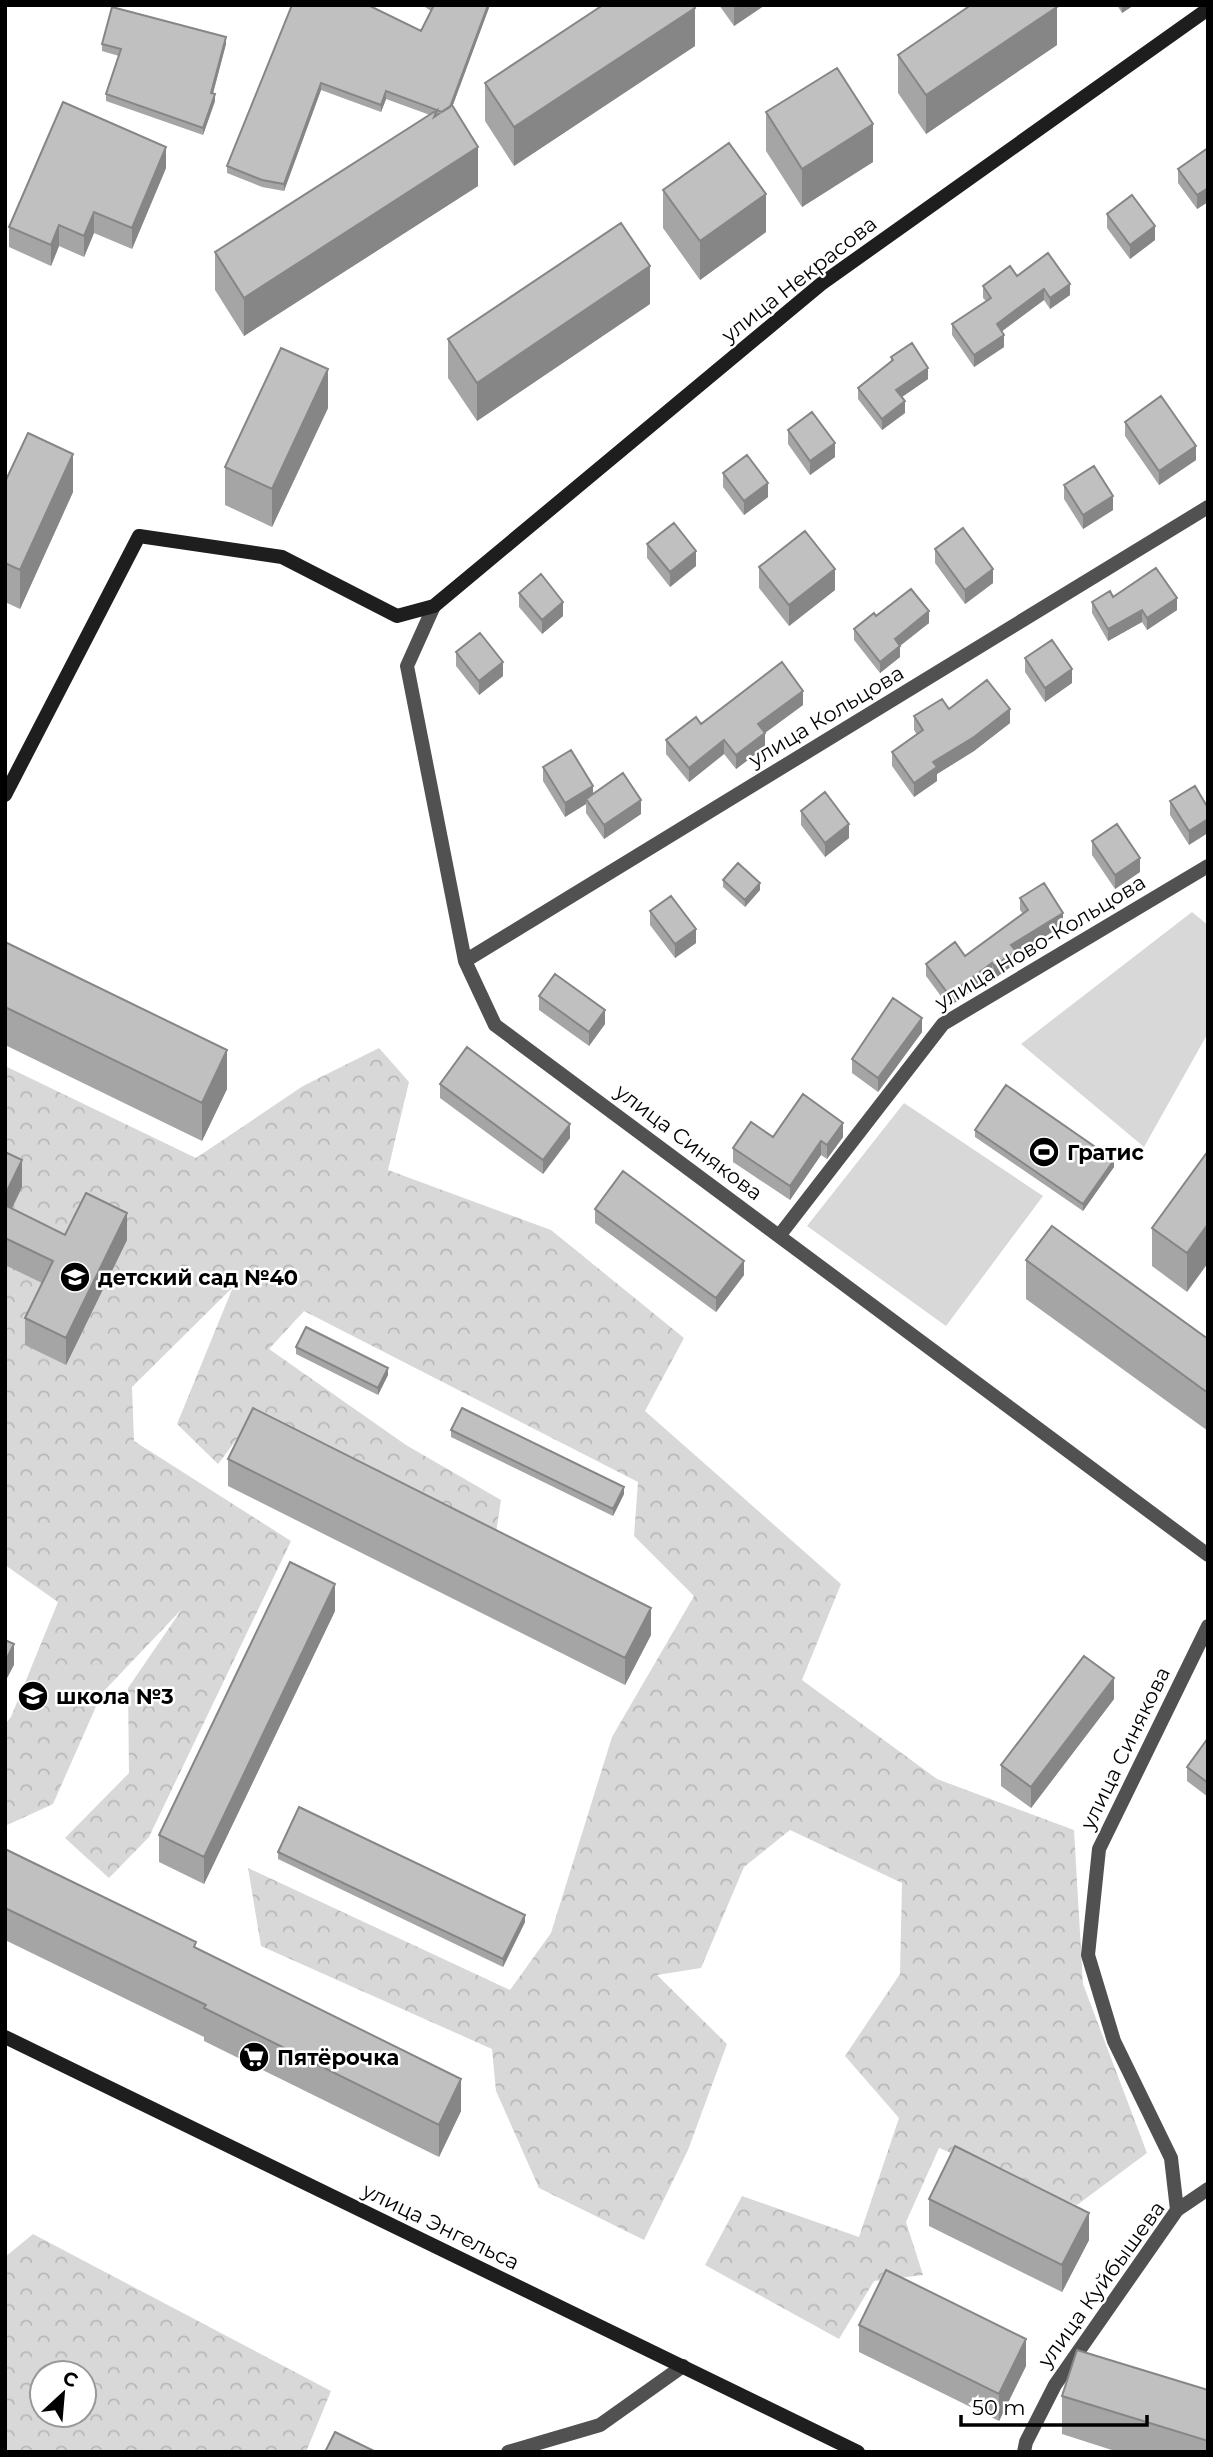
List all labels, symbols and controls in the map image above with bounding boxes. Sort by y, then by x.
street label: улица Некрасова [716,211,882,348]
street label: улица Кольцова [743,660,908,773]
street label: улица Ново-Кольцова [929,869,1150,1015]
street label: улица Синякова [610,1078,767,1205]
sports icon: Гратис [1027,1135,1061,1169]
place label: Гратис [1067,1140,1144,1165]
school or university icon: детский сад №40 [58,1260,92,1294]
place label: детский сад №40 [98,1265,298,1290]
street label: улица Синякова [1074,1663,1175,1834]
school or university icon: школа №3 [16,1679,50,1713]
place label: школа №3 [56,1684,174,1709]
supermarket icon: Пятёрочка [237,2040,271,2074]
place label: Пятёрочка [277,2045,399,2070]
street label: улица Энгельса [358,2177,524,2275]
street label: улица Куйбышева [1032,2196,1170,2373]
north arrow [28,2359,98,2429]
text: С [59,2366,82,2393]
scale bar [961,2384,1146,2428]
text: 50 m [972,2395,1026,2420]

